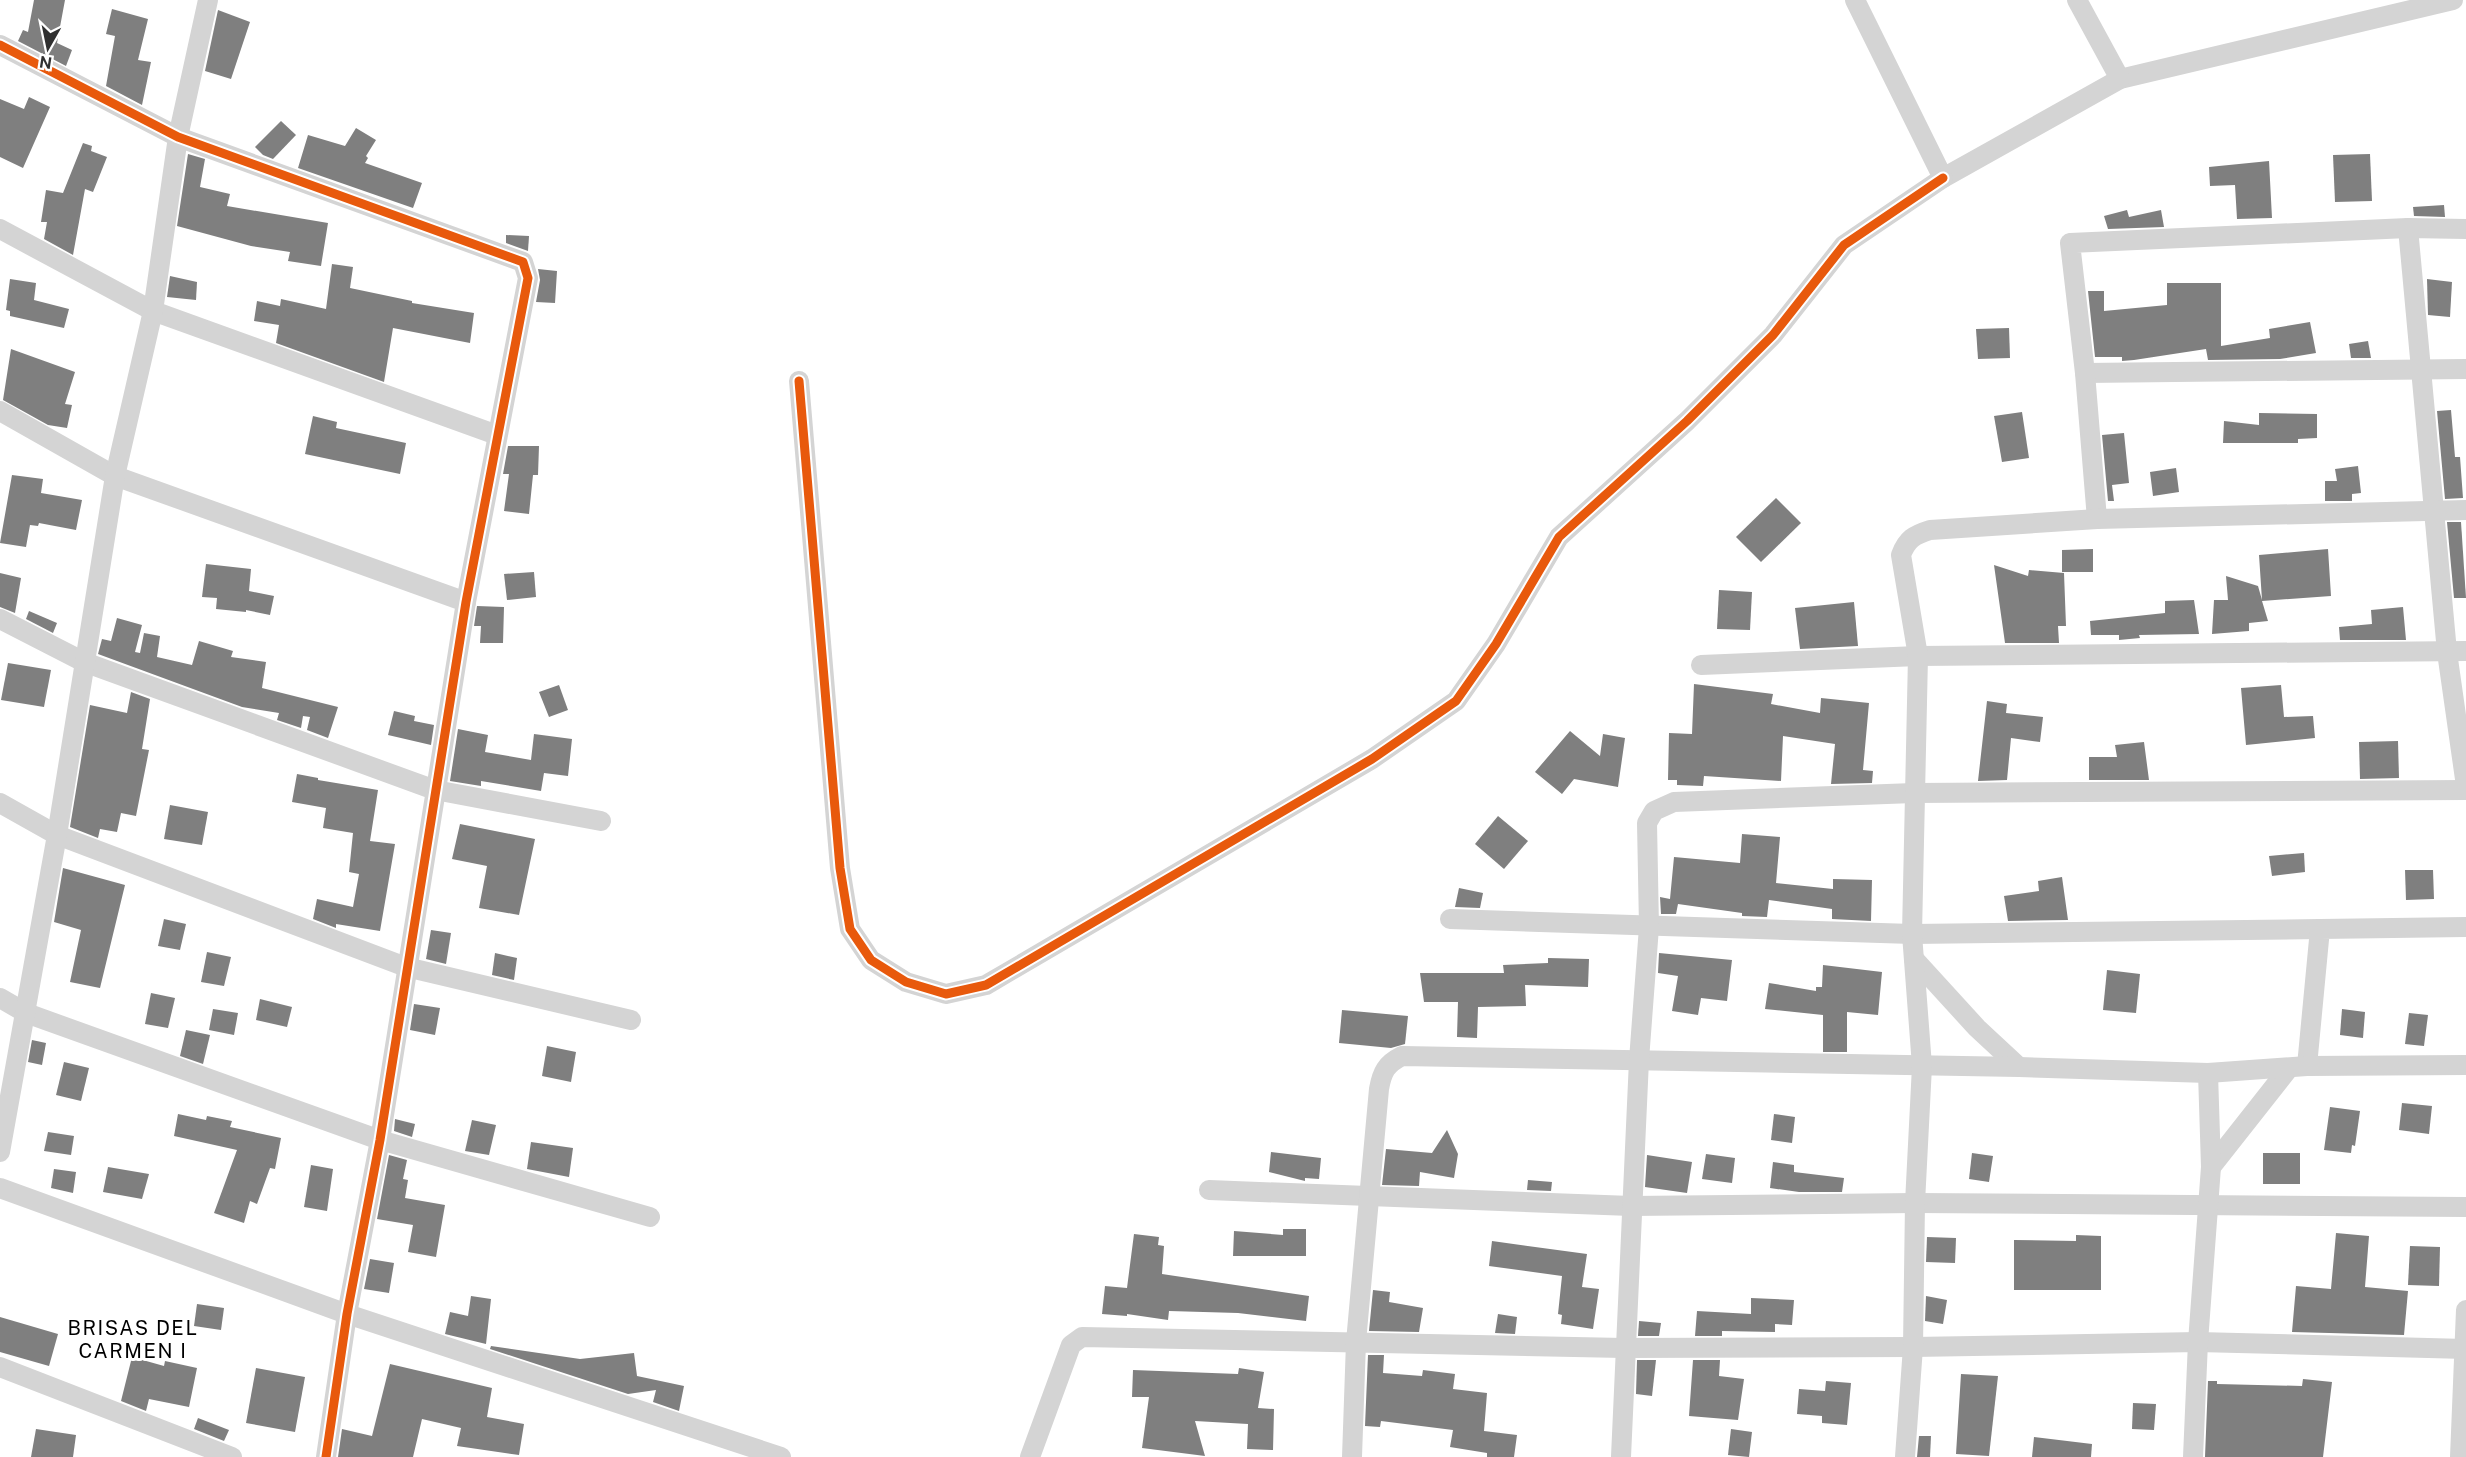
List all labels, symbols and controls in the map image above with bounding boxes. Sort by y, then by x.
north arrow [18,18,78,78]
text: N [38,52,53,73]
district label: BRISAS DEL CARMEN I [68,1316,198,1363]

